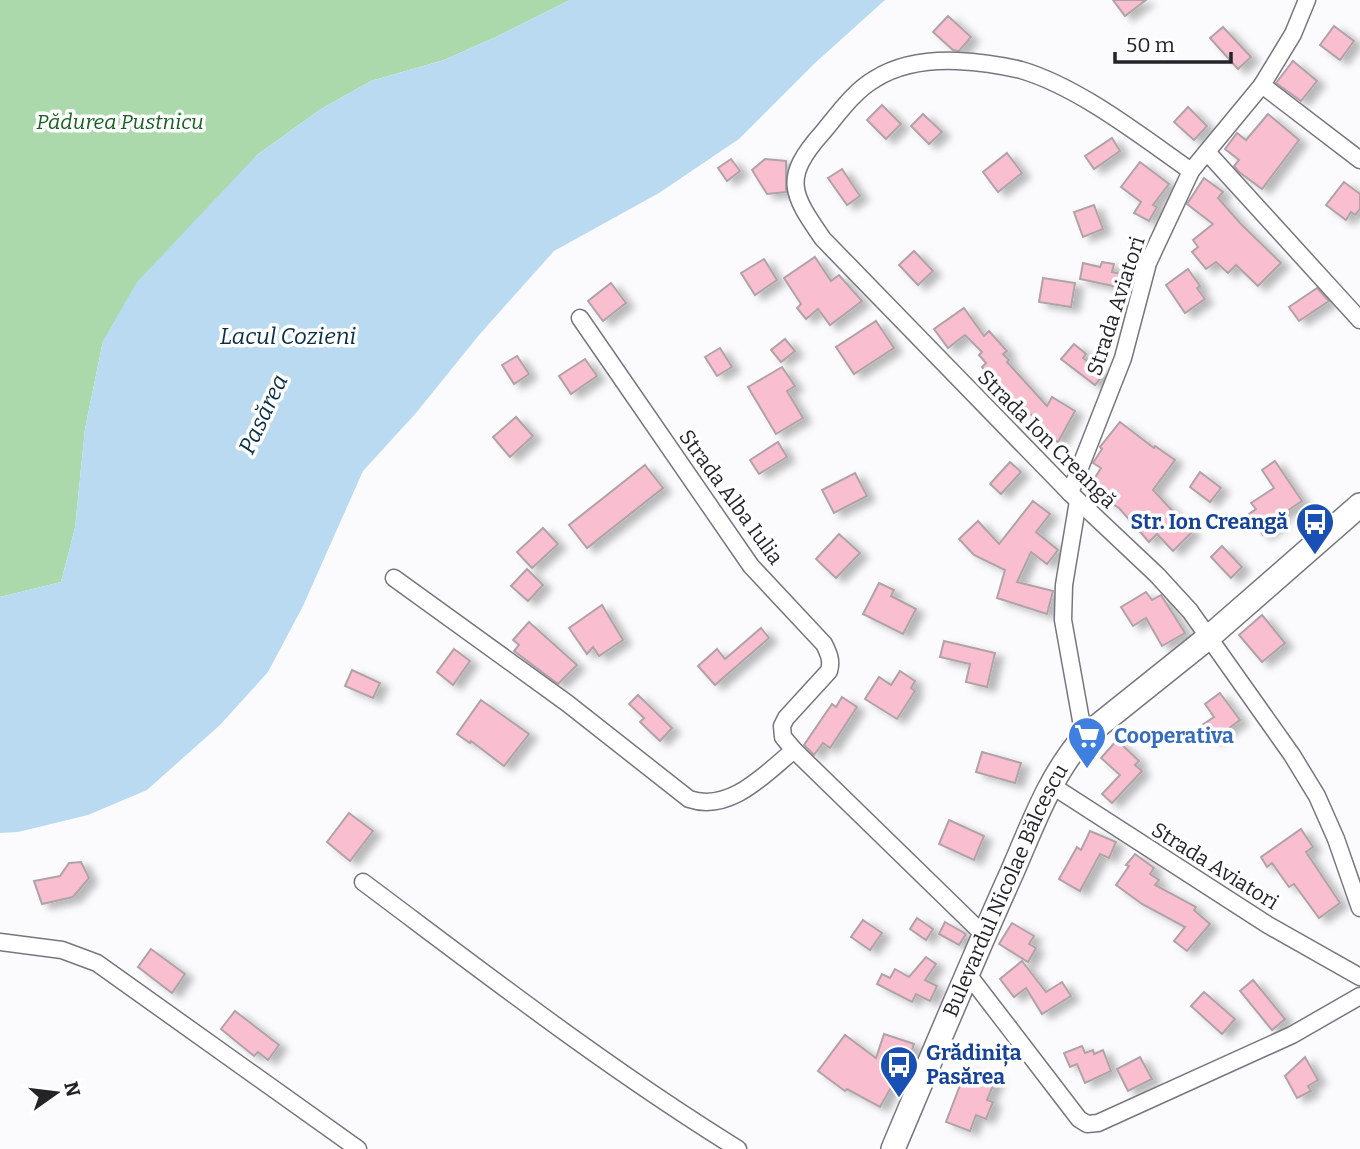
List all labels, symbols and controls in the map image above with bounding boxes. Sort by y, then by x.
scale bar [1115,21,1230,65]
text: 50 m [1126,32,1175,58]
park label: Pădurea Pustnicu [36,109,204,135]
street label: Strada Aviatori [1081,233,1151,379]
water label: Lacul Cozieni [220,322,357,350]
street label: Strada Ion Creangă [972,364,1122,514]
water label: Pasărea [232,370,294,458]
street label: Strada Alba Iulia [673,425,789,570]
bus stop icon: Str. Ion Creangă [1294,501,1336,556]
place label: Str. Ion Creangă [1131,509,1288,535]
supermarket icon: Cooperativa [1066,715,1108,770]
place label: Cooperativa [1114,723,1234,749]
street label: Bulevardul Nicolae Bălcescu [937,759,1074,1021]
street label: Strada Aviatori [1147,817,1283,915]
place label: Grădinița Pasărea [926,1040,1022,1090]
bus stop icon: Grădinița Pasărea [878,1044,920,1099]
north arrow [21,1058,91,1128]
text: N [59,1079,85,1099]

